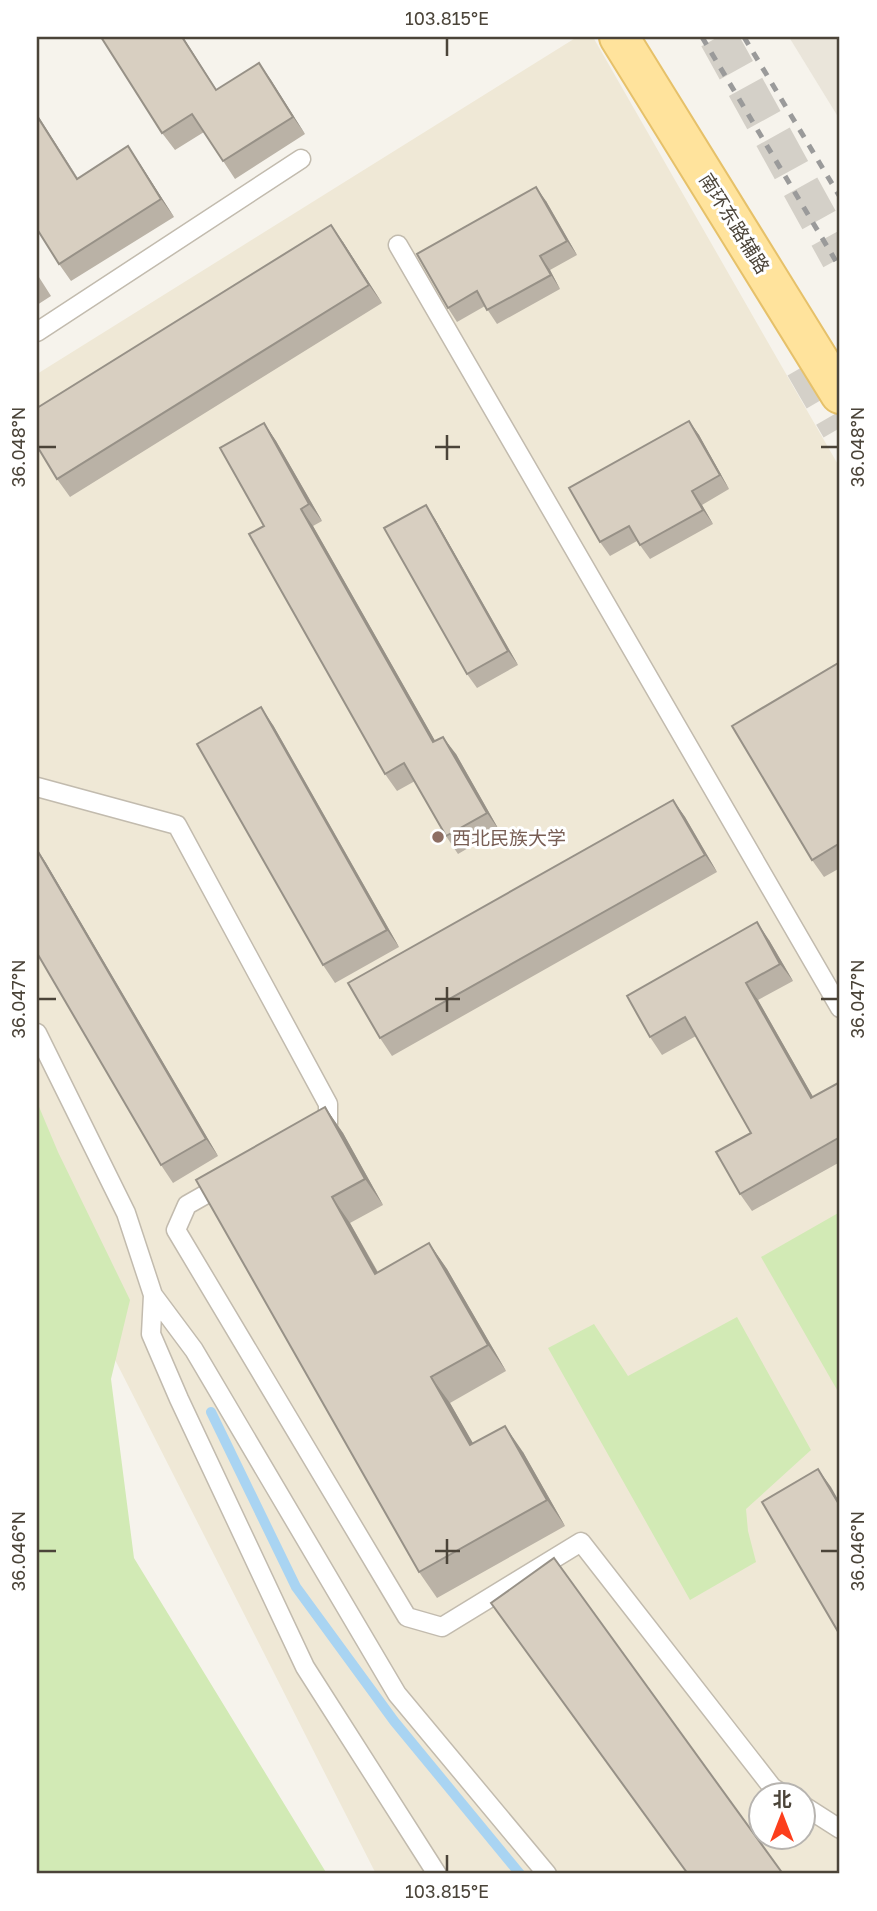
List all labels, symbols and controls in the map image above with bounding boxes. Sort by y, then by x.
text: 103.815°E [405,7,489,29]
street label: 南环东路辅路 [695,169,775,277]
text: 36.048°N [7,407,29,487]
text: 36.048°N [846,407,868,487]
place label: 西北民族大学 [452,826,566,849]
marker: 西北民族大学 [430,829,446,845]
text: 36.047°N [7,959,29,1039]
text: 36.047°N [846,959,868,1039]
text: 36.046°N [7,1511,29,1591]
text: 36.046°N [846,1511,868,1591]
north arrow [748,1782,818,1852]
text: 北 [772,1787,792,1810]
text: 103.815°E [405,1880,489,1902]

